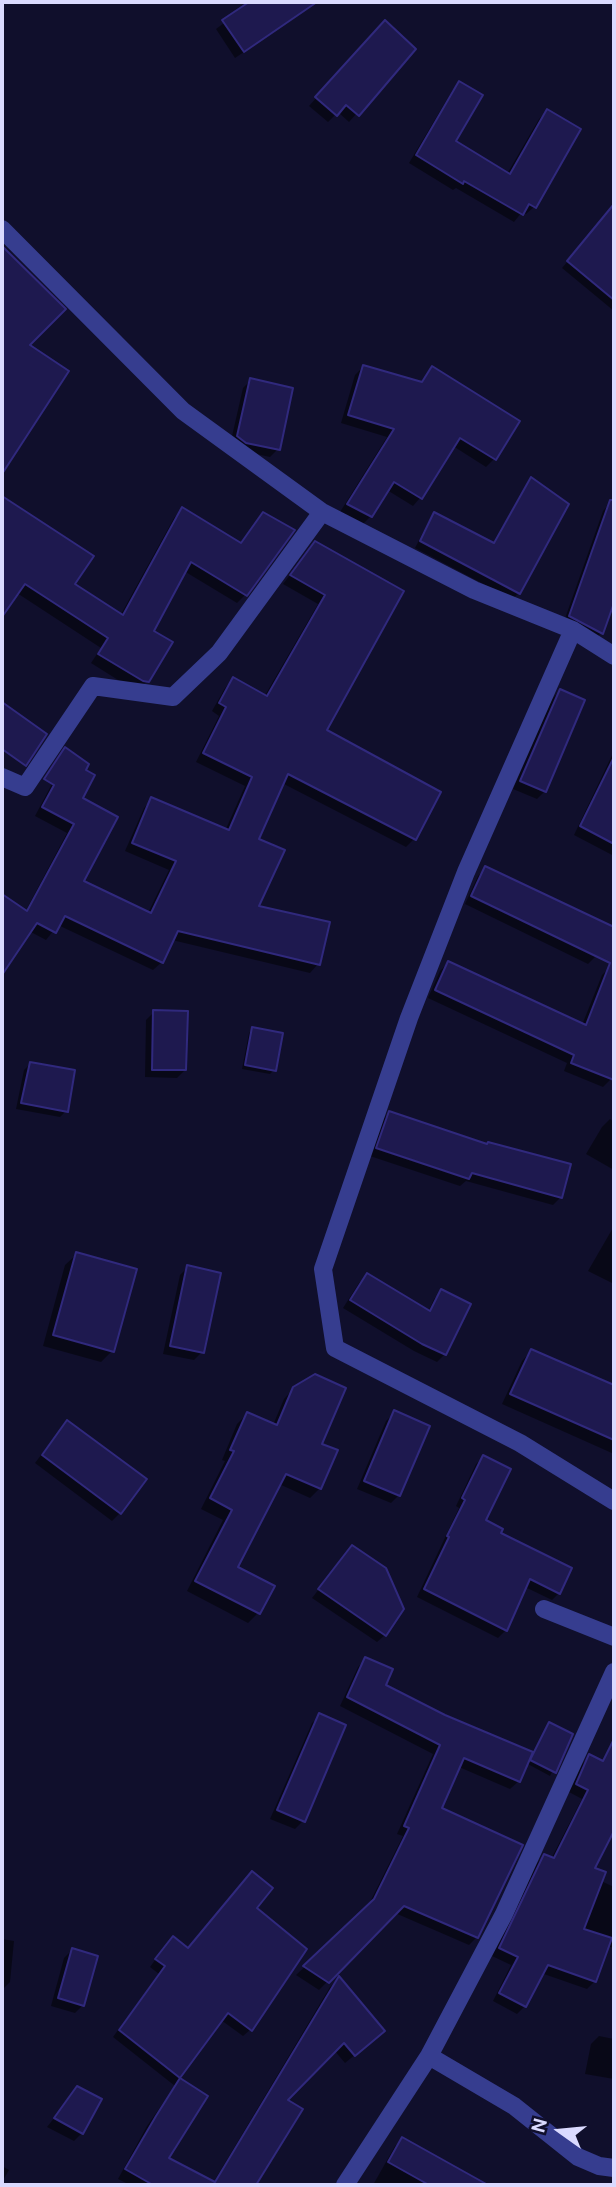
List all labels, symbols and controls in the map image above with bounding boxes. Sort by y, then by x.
north arrow [525,2096,595,2166]
text: N [525,2116,553,2135]

